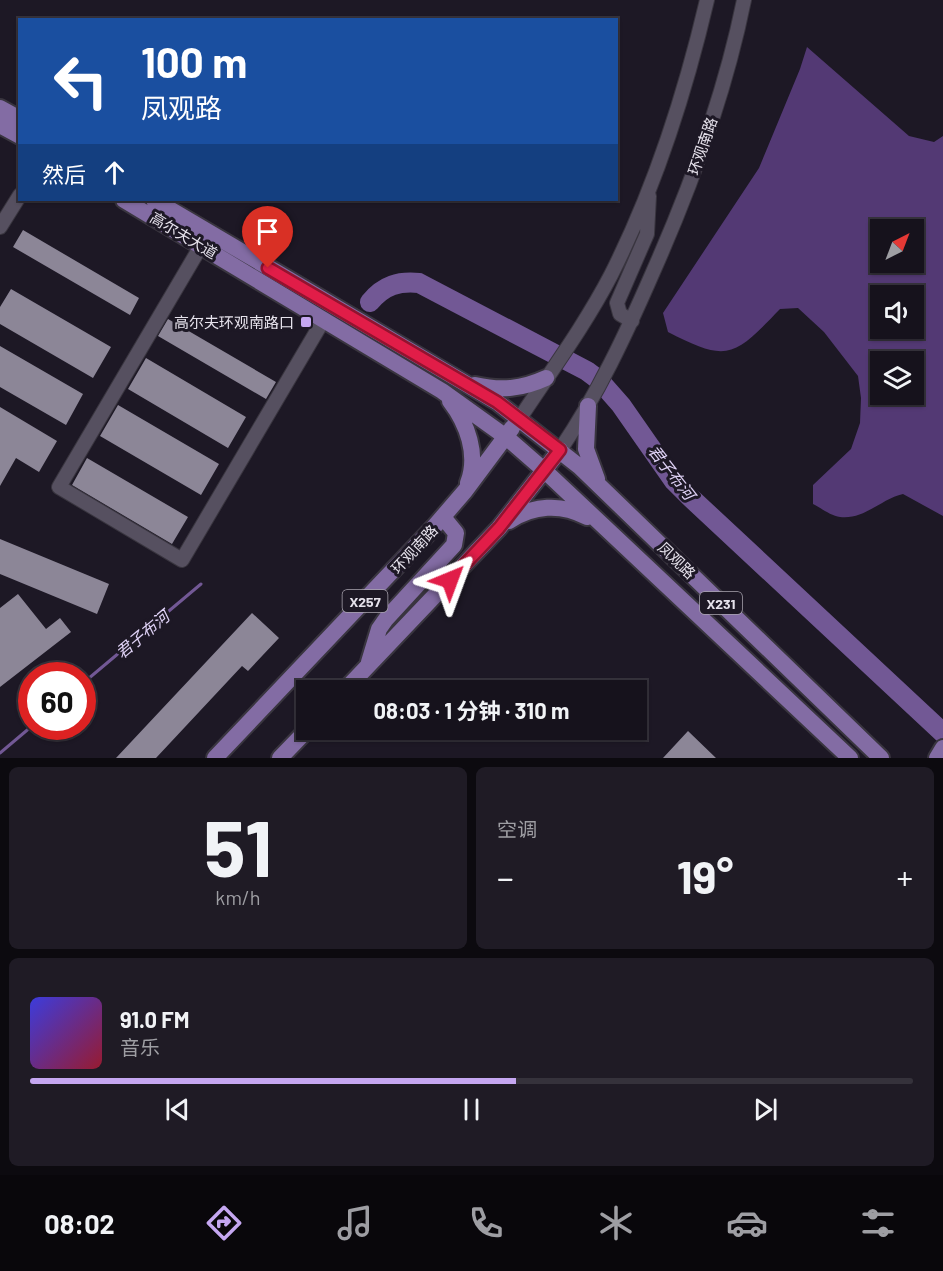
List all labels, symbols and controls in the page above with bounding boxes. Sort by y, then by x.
text: 100 m [141,36,247,86]
icon: left [42,42,120,120]
text: 凤观路 [141,91,222,123]
street label: 环观南路 [684,115,720,177]
icon: ahead [98,156,131,189]
text: 然后 [42,161,86,187]
pin [242,206,293,268]
street label: 高尔夫大道 [147,208,221,262]
icon: arrive [251,215,284,248]
north arrow [870,219,924,273]
map controls [870,219,924,405]
button: sound [870,285,924,339]
place label: 高尔夫环观南路口 [174,313,294,331]
marker: 高尔夫环观南路口 [299,315,313,329]
button: layers [870,351,924,405]
water label: 君子布河 [645,441,701,505]
street label: 环观南路 [387,521,441,577]
street label: 凤观路 [655,538,699,582]
position arrow [418,548,482,612]
road number: X257 [342,590,388,612]
road number: X231 [700,592,742,614]
water label: 君子布河 [111,604,175,662]
speed limit sign: 60 [18,662,96,740]
text: 08:03 · 1 分钟 · 310 m [374,697,569,723]
text: 51 [204,799,272,893]
text: 空调 [497,817,537,841]
text: 19° [677,849,733,903]
text: − [497,857,514,897]
text: + [897,857,913,897]
text: km/h [215,885,261,909]
text: 91.0 FM [120,1006,189,1032]
text: 音乐 [120,1035,160,1059]
icon: previous [161,1093,194,1126]
icon: pause [455,1093,488,1126]
icon: next [749,1093,782,1126]
icon: directions [203,1202,245,1244]
icon: music [334,1202,376,1244]
icon: phone [465,1202,507,1244]
icon: climate [595,1202,637,1244]
icon: car [726,1202,768,1244]
icon: filters [857,1202,899,1244]
text: 08:02 [44,1207,115,1239]

